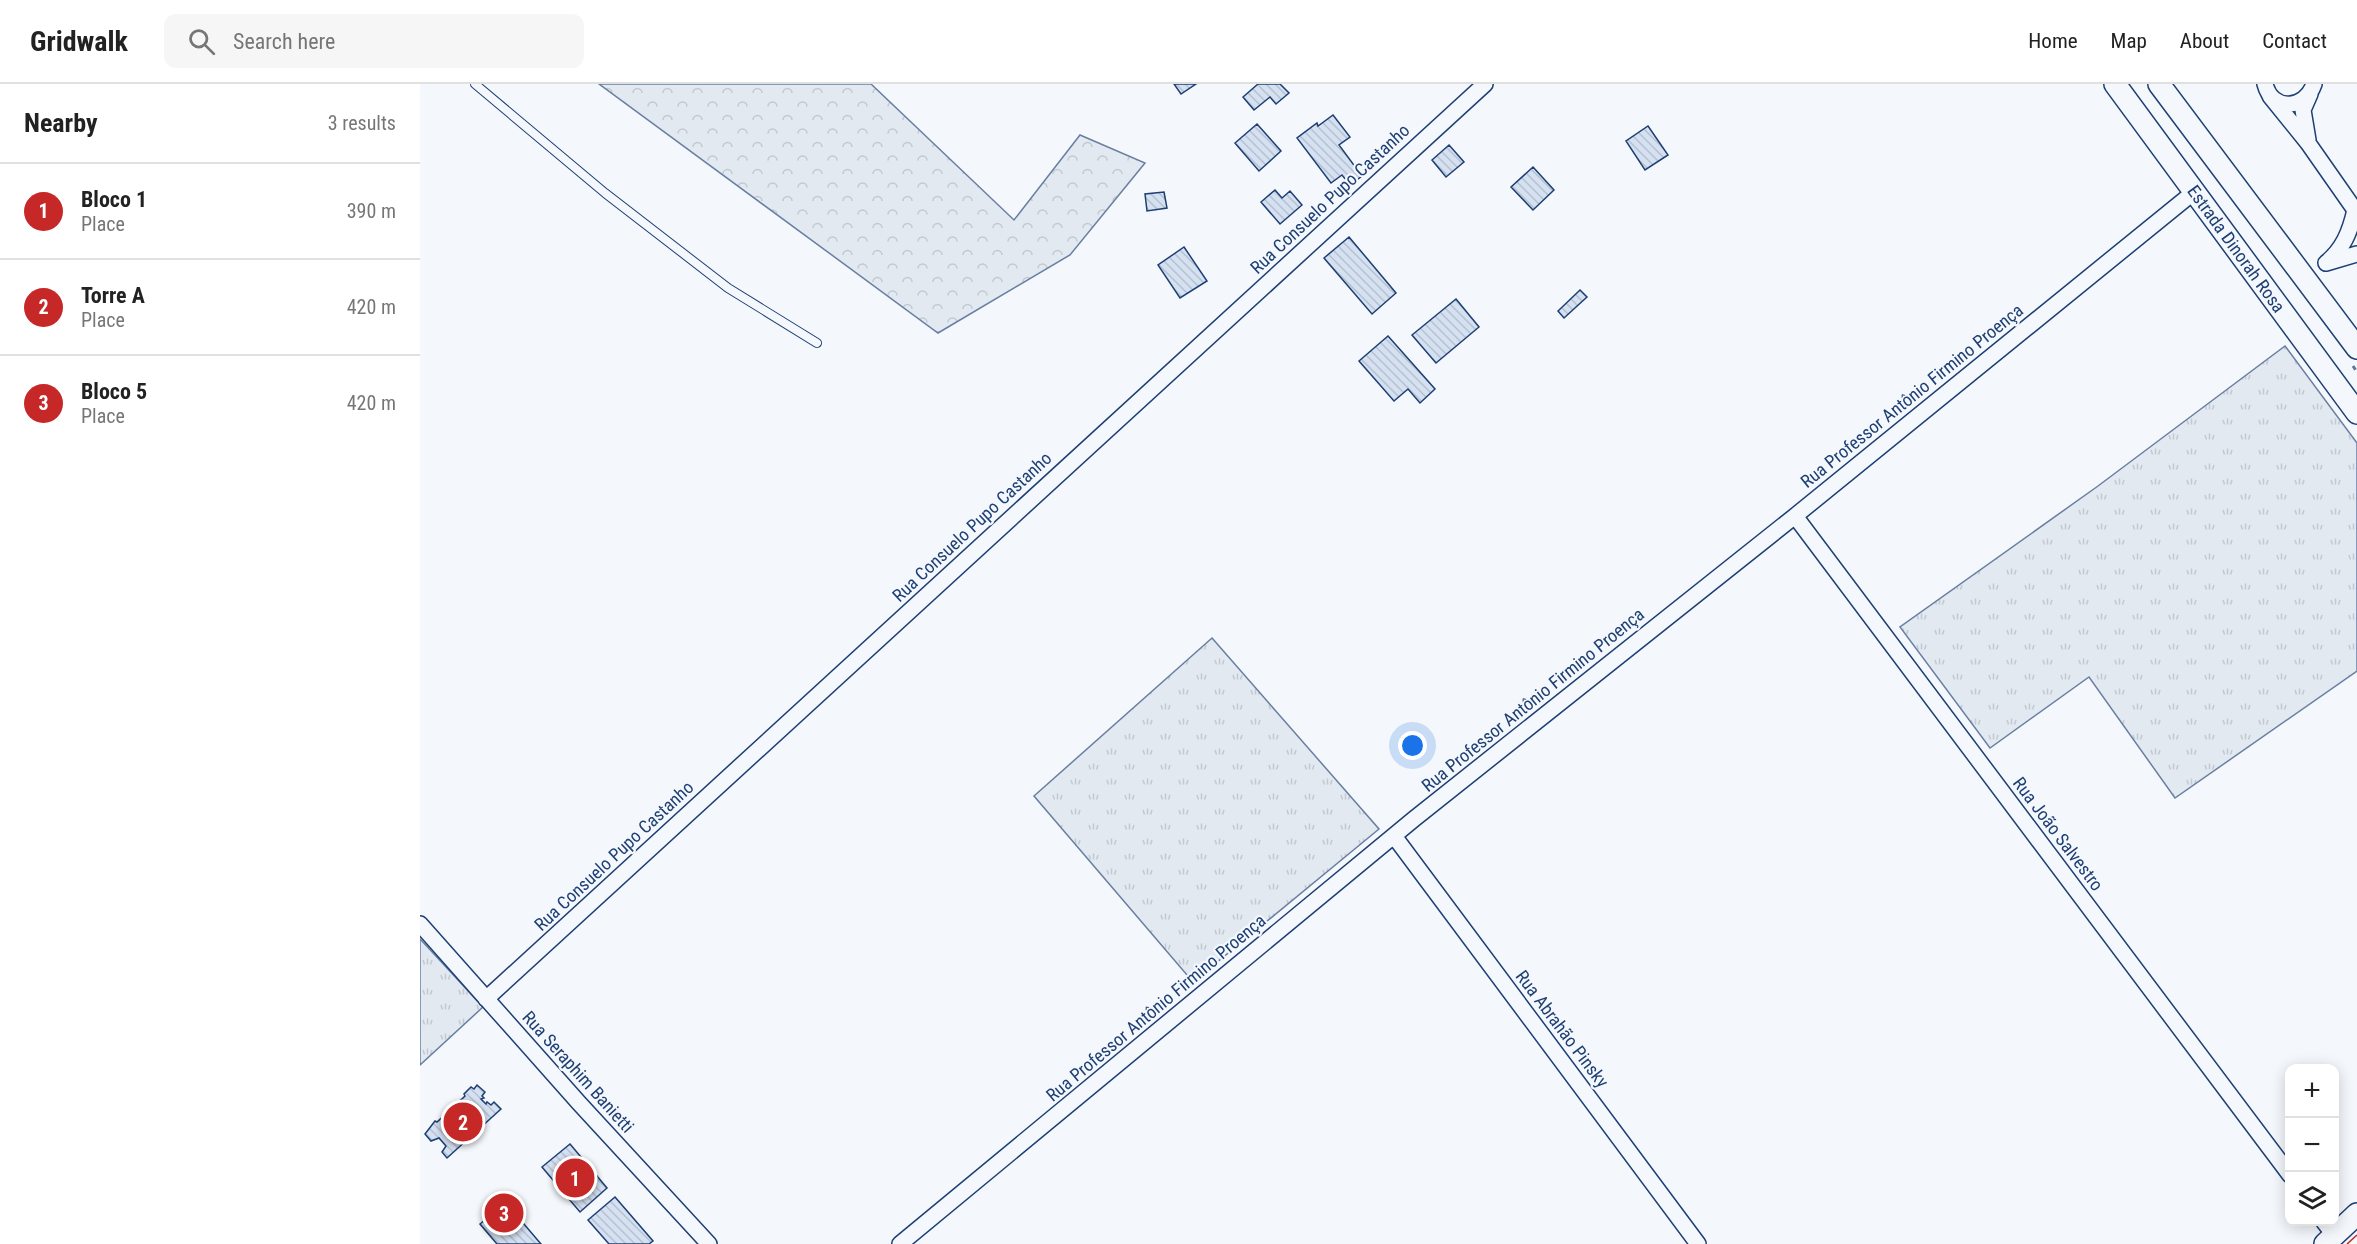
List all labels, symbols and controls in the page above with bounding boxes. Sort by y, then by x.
search box [164,14,584,68]
text: Gridwalk [30,25,128,58]
icon: search [185,25,218,58]
text: Search here [233,29,335,54]
text: Home [2028,29,2078,53]
text: Map [2111,29,2147,53]
text: About [2180,29,2229,53]
text: Contact [2262,29,2327,53]
text: Nearby [24,108,98,138]
text: 3 results [328,111,396,135]
street label: Rua Consuelo Pupo Castanho [1246,119,1414,278]
street label: Estrada Dinorah Rosa [2183,181,2290,316]
text: Bloco 1 [81,187,147,212]
text: 1 [38,199,49,223]
text: 390 m [347,199,396,223]
text: Place [81,212,125,236]
text: Torre A [81,283,145,308]
text: 2 [38,295,49,319]
text: 420 m [347,295,396,319]
street label: Rua Professor Antônio Firmino Proença [1796,299,2027,492]
text: Place [81,308,125,332]
text: Bloco 5 [81,379,147,404]
text: 3 [38,391,49,415]
text: 420 m [347,391,396,415]
text: Place [81,404,125,428]
street label: Rua Consuelo Pupo Castanho [888,447,1056,606]
street label: Rua Professor Antônio Firmino Proença [1417,603,1648,796]
your location [1398,731,1427,760]
street label: Rua João Salvestro [2009,773,2108,895]
street label: Rua Consuelo Pupo Castanho [530,776,698,935]
street label: Rua Professor Antônio Firmino Proença [1042,910,1270,1106]
street label: Rua Abrahão Pinsky [1512,966,1614,1092]
street label: Rua Seraphim Banietti [518,1007,639,1137]
map controls [2285,1064,2339,1226]
button: + [2285,1064,2339,1118]
pin: 2 [444,1100,483,1144]
button: − [2285,1118,2339,1172]
pin: 1 [556,1156,594,1200]
button: layers [2285,1172,2339,1226]
pin: 3 [484,1190,524,1236]

